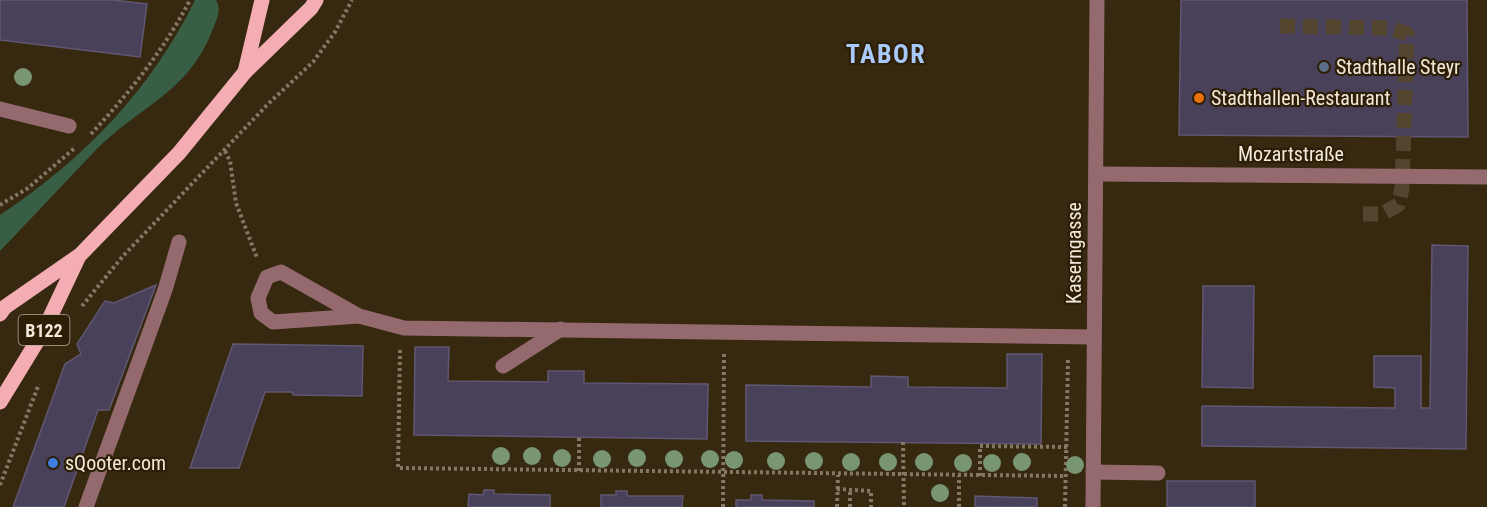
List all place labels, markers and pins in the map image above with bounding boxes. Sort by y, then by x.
place label: Stadthalle Steyr [1336,55,1460,79]
marker: Stadthalle Steyr [1317,60,1331,74]
place label: Stadthallen-Restaurant [1211,86,1390,110]
marker: Stadthallen-Restaurant [1192,91,1206,105]
place label: sQooter.com [65,451,166,475]
marker: sQooter.com [46,456,60,470]

